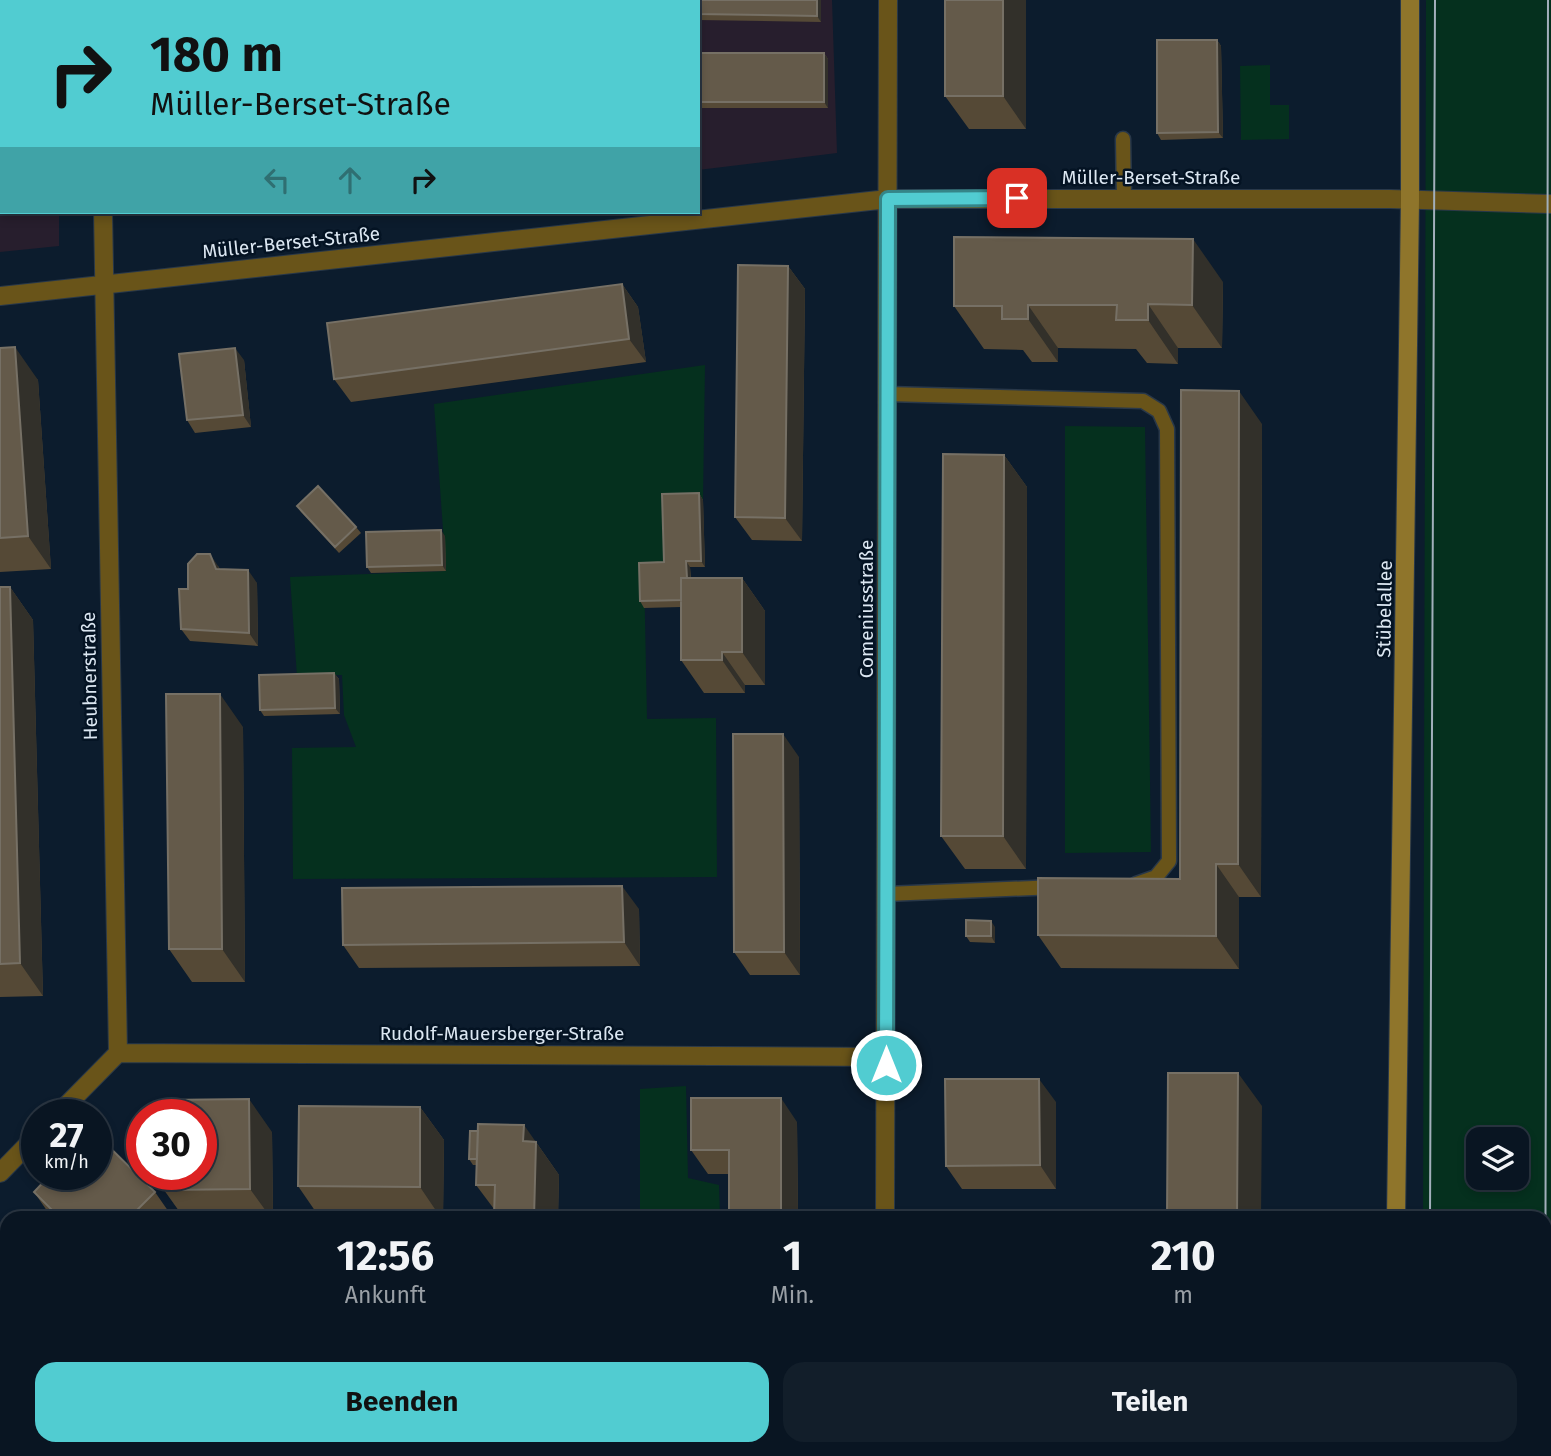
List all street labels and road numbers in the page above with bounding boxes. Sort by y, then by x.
street label: Müller-Berset-Straße [1062,166,1240,189]
street label: Müller-Berset-Straße [201,222,381,263]
street label: Comeniusstraße [855,540,878,678]
street label: Stübelallee [1372,560,1397,658]
street label: Heubnerstraße [77,612,102,740]
street label: Rudolf-Mauersberger-Straße [380,1022,624,1045]

